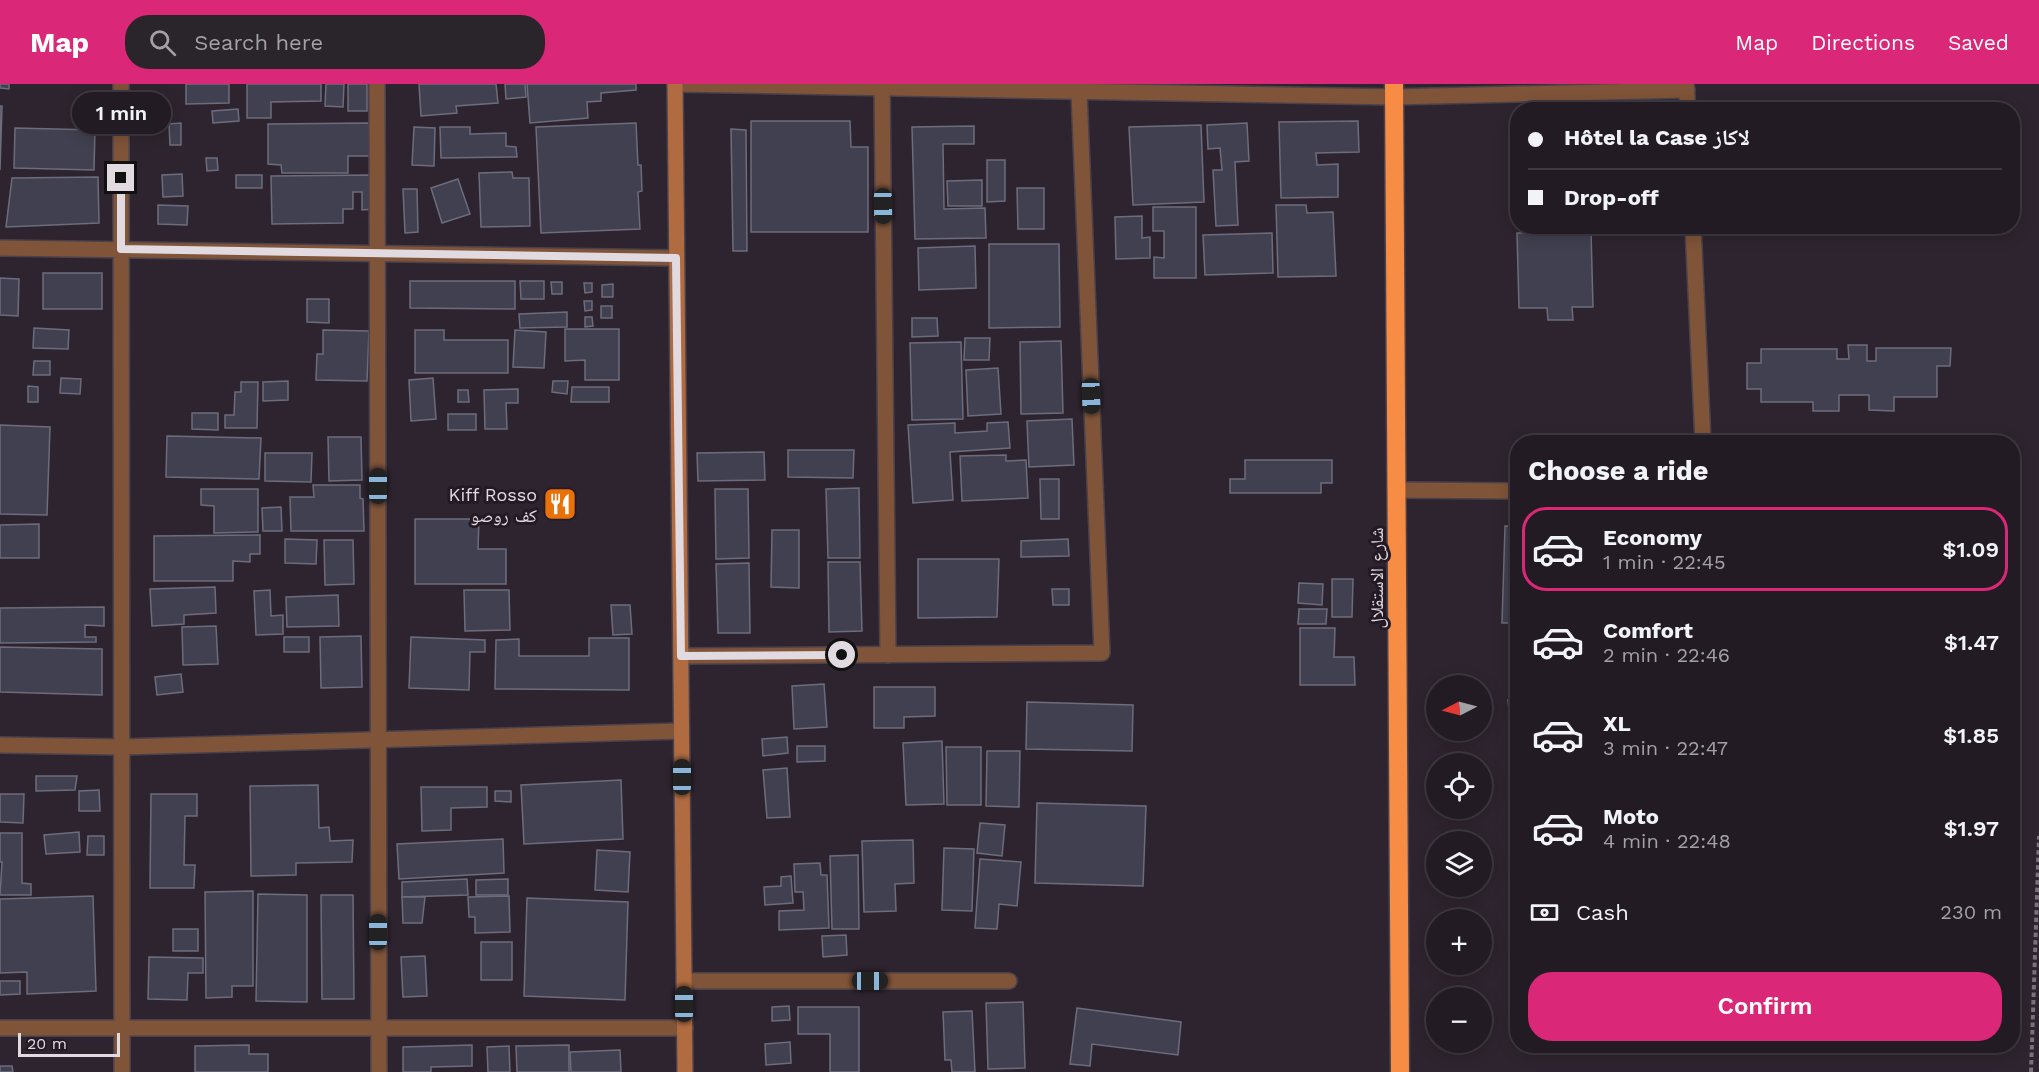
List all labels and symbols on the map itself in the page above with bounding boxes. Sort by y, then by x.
callout: 1 min [72,91,170,133]
route end [107,164,134,191]
car [874,188,892,224]
car [1081,378,1101,414]
car [369,468,387,504]
place label: Kiff Rosso كف روصو [449,484,538,526]
restaurant icon: Kiff Rosso كف روصو [542,486,578,522]
street label: شارع الاستقلال [1366,528,1388,628]
route start [828,641,855,668]
north arrow [1426,675,1492,741]
car [673,759,691,795]
car [369,914,387,950]
car [852,972,888,990]
car [675,986,693,1022]
scale bar [18,1030,120,1058]

